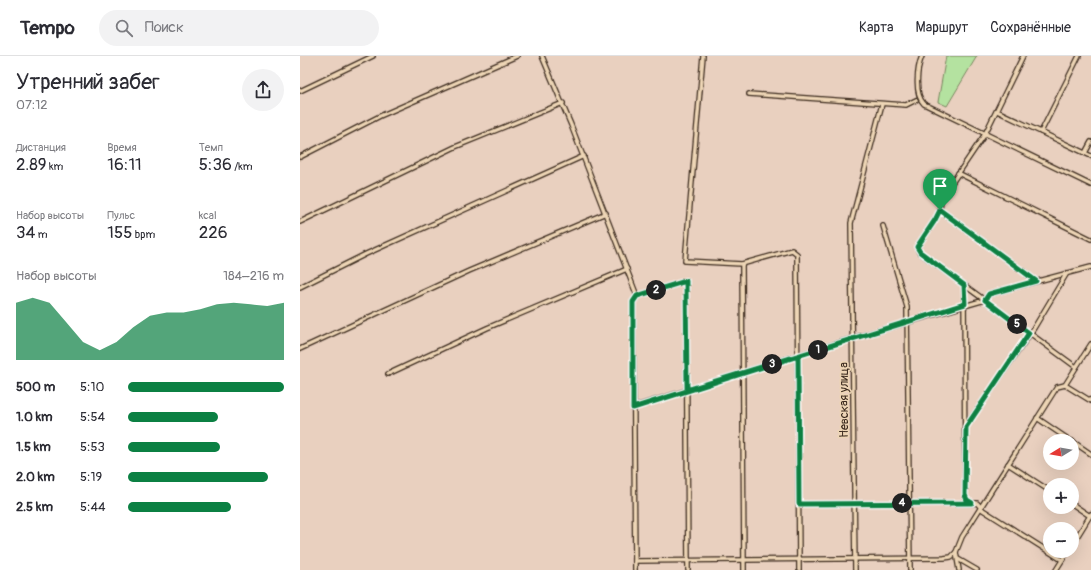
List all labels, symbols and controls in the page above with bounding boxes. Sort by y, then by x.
search box [99,10,379,46]
text: Tempo [20,16,75,40]
icon: search [113,17,135,39]
text: Поиск [145,18,184,37]
text: Карта [859,19,894,36]
text: Маршрут [916,19,968,36]
text: Сохранённые [990,19,1071,36]
text: Утренний забег [16,68,160,96]
button: share [242,69,284,111]
text: 07:12 [16,97,48,113]
text: Дистанция [16,141,66,154]
text: Время [107,141,137,154]
text: Темп [199,141,223,154]
text: 2.89 [16,154,47,175]
text: 16:11 [107,154,142,175]
text: 5:36 [199,154,232,175]
text: km [47,160,63,173]
text: /km [232,160,253,173]
pin [923,169,957,210]
icon: arrive [929,175,951,197]
text: Набор высоты [16,209,84,222]
text: Пульс [107,209,135,222]
text: kcal [199,209,217,222]
text: 34 [16,222,35,243]
text: 155 [107,222,132,243]
text: 226 [199,222,228,243]
text: m [35,228,48,241]
text: bpm [132,228,155,241]
text: Набор высоты [16,268,97,284]
text: 184–216 m [223,268,284,284]
pin: 2 [646,280,666,300]
text: 2 [653,283,659,296]
pin: 5 [1007,314,1027,334]
text: 5 [1014,317,1020,330]
pin: 1 [808,340,828,360]
text: 1 [816,343,820,356]
pin: 3 [762,354,782,374]
text: 3 [769,357,775,370]
street label: Невская улица [837,362,852,438]
text: 500 m [16,379,55,395]
text: 5:10 [80,379,104,395]
text: 1.0 km [16,409,53,425]
text: 5:54 [80,409,105,425]
north arrow [1043,434,1079,470]
map controls [1043,434,1079,558]
text: 1.5 km [16,439,51,455]
text: 5:53 [80,439,105,455]
text: 2.0 km [16,469,55,485]
text: 5:19 [80,469,102,485]
button: + [1043,478,1079,514]
pin: 4 [892,493,912,513]
text: 4 [899,496,905,509]
text: 2.5 km [16,499,53,515]
text: 5:44 [80,499,106,515]
button: − [1043,522,1079,558]

